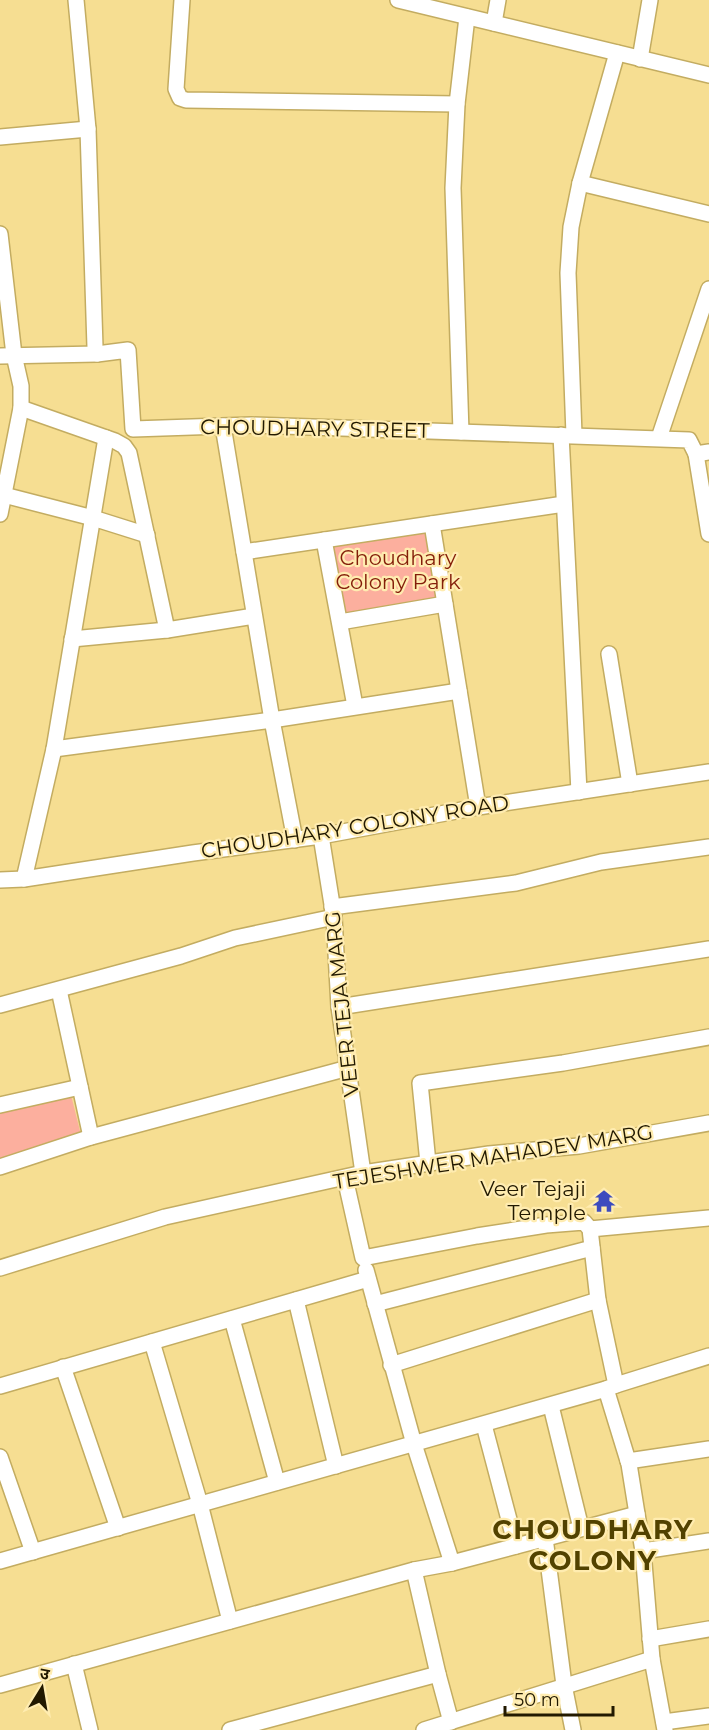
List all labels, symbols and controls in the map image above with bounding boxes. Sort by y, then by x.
street label: CHOUDHARY STREET [200,414,430,443]
park label: Choudhary Colony Park [335,545,461,594]
street label: CHOUDHARY COLONY ROAD [199,790,511,863]
street label: VEER TEJA MARG [319,910,364,1098]
street label: TEJESHWER MAHADEV MARG [331,1119,654,1194]
place label: Veer Tejaji Temple [480,1176,586,1225]
temple icon: Veer Tejaji Temple [591,1188,617,1214]
district label: CHOUDHARY COLONY [492,1513,694,1577]
north arrow [12,1658,72,1718]
text: उ [38,1664,52,1684]
scale bar [505,1679,613,1717]
text: 50 m [514,1689,560,1711]

